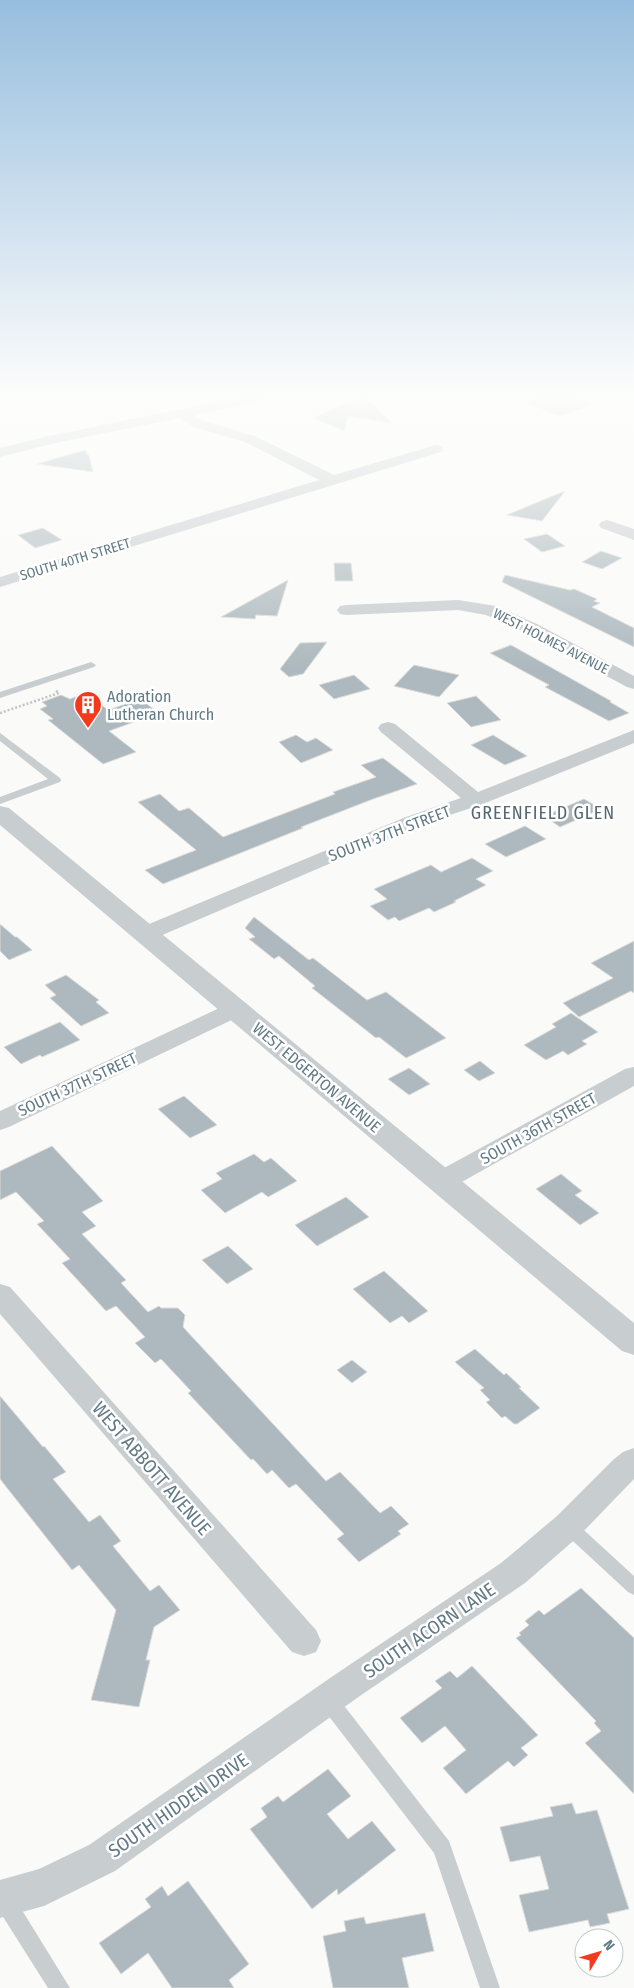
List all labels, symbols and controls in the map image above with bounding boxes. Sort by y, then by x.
street label: SOUTH 40TH STREET [18,534,133,584]
street label: WEST HOLMES AVENUE [490,605,612,678]
place label: Adoration Lutheran Church [107,687,214,724]
building icon: Adoration Lutheran Church [73,690,103,729]
street label: SOUTH 37TH STREET [326,801,453,865]
district label: GREENFIELD GLEN [471,802,615,824]
street label: WEST EDGERTON AVENUE [249,1018,384,1136]
street label: SOUTH 37TH STREET [15,1048,140,1120]
street label: SOUTH 36TH STREET [477,1088,600,1168]
street label: WEST ABBOTT AVENUE [87,1397,216,1540]
street label: SOUTH ACORN LANE [359,1578,499,1683]
street label: SOUTH HIDDEN DRIVE [104,1748,253,1862]
north arrow [574,1928,624,1978]
text: N [600,1937,618,1954]

